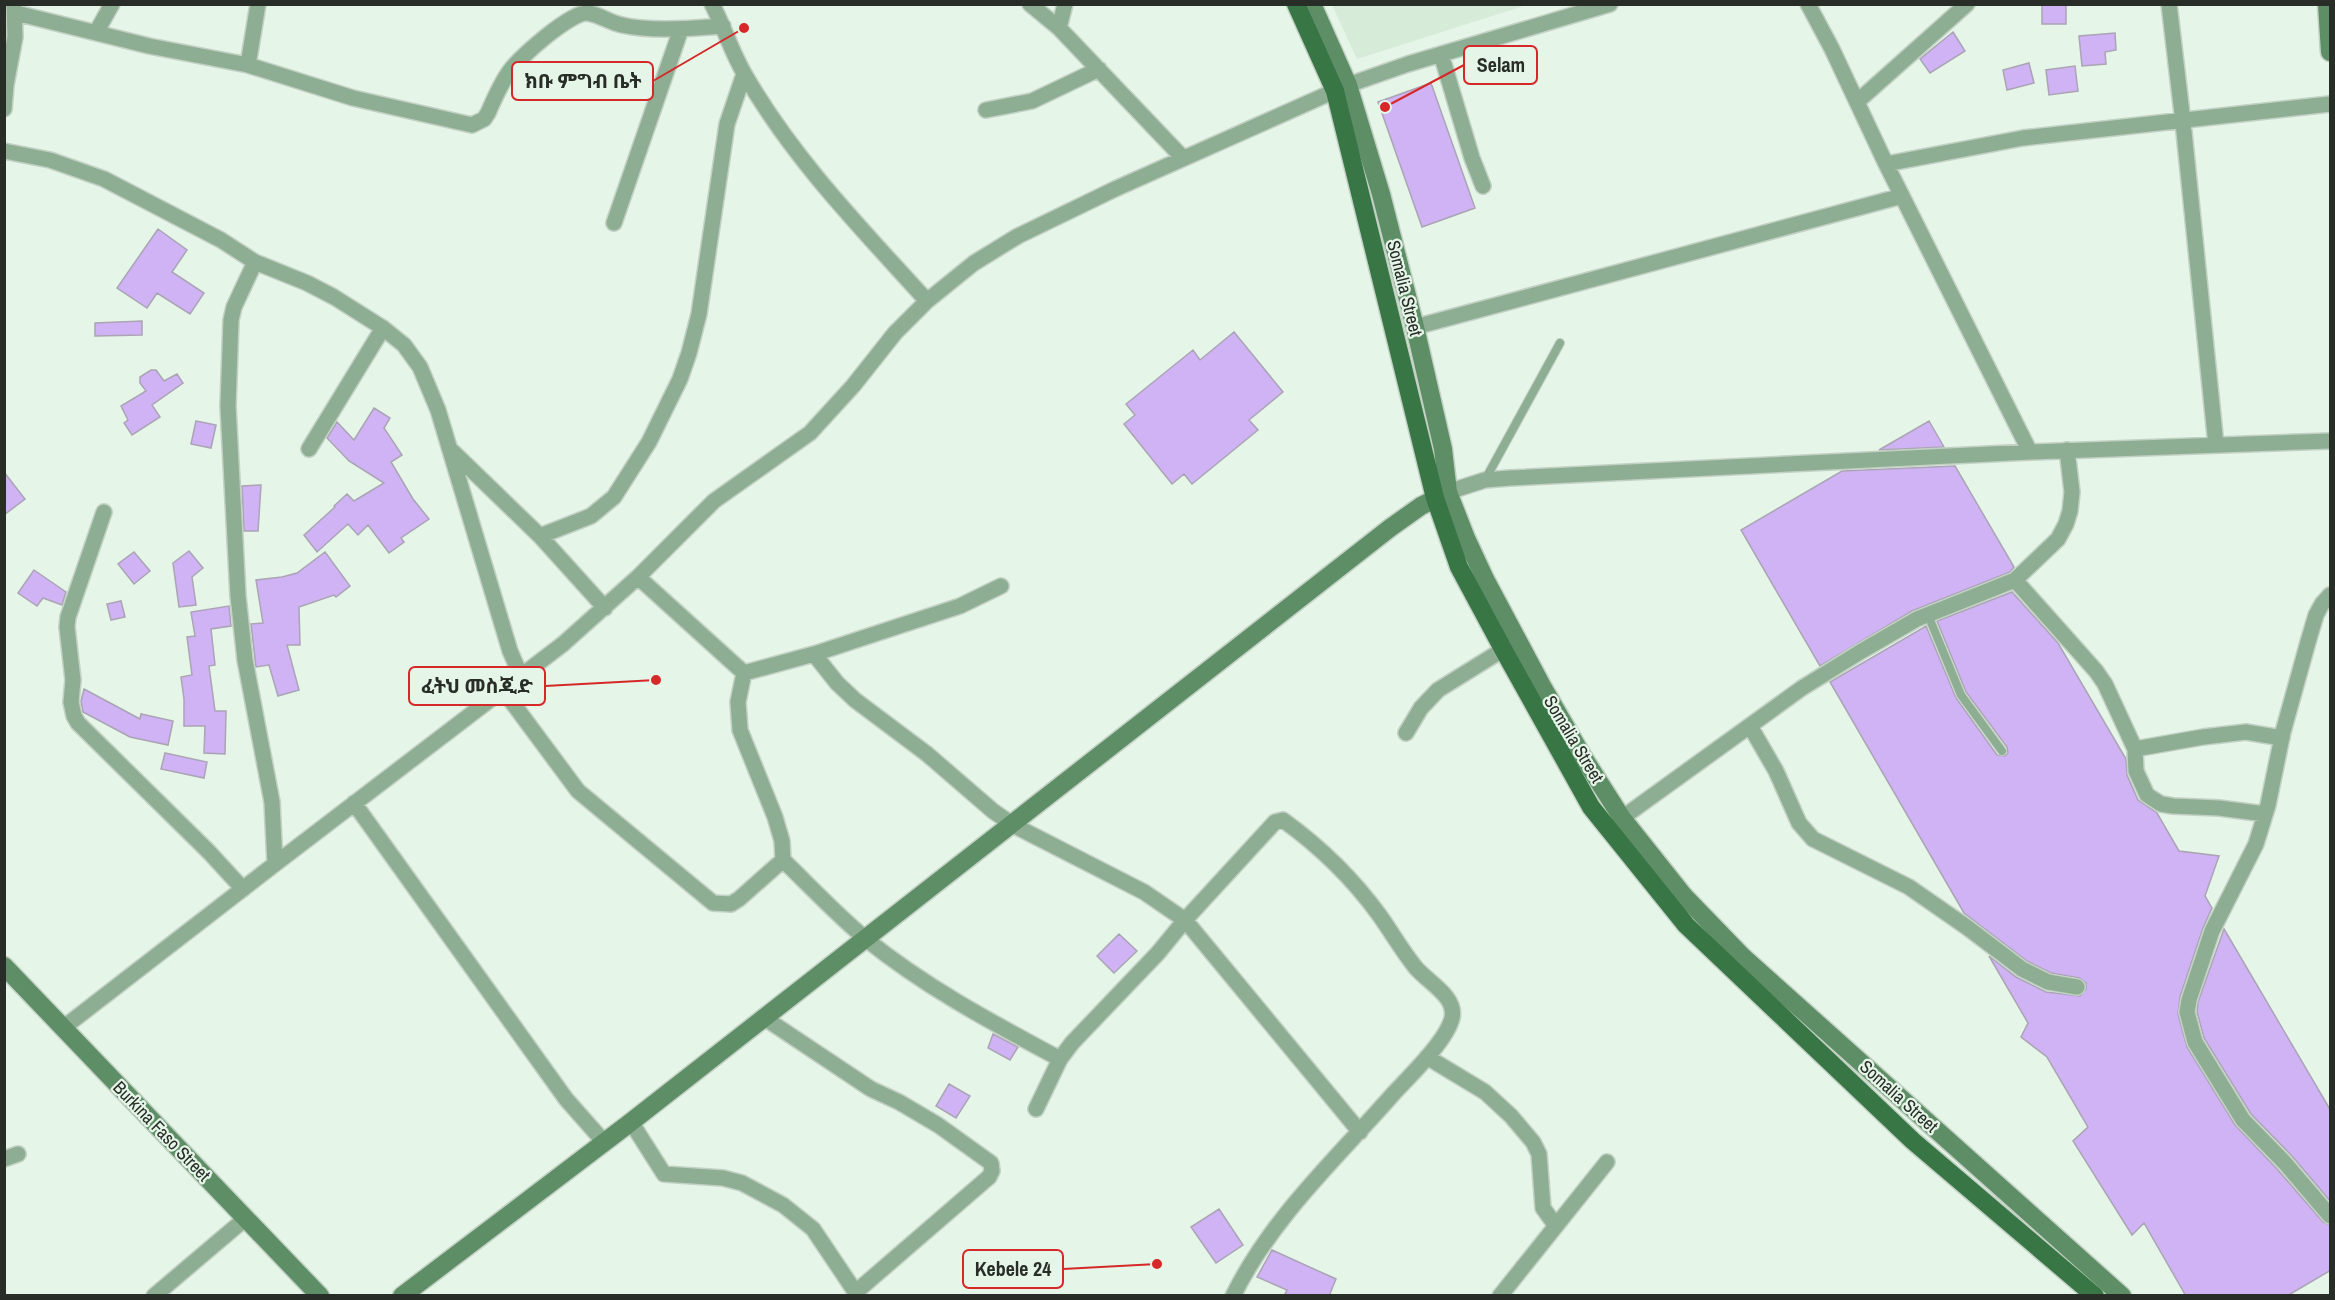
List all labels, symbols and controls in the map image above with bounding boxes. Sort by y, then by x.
callout: Selam [1464,46,1537,84]
text: Selam [1477,51,1525,78]
callout: ክቡ ምግብ ቤት [512,62,653,100]
text: ክቡ ምግብ ቤት [524,67,642,94]
street label: Somalia Street [1381,238,1429,338]
callout: ፈትህ መስጂድ [409,667,545,705]
text: ፈትህ መስጂድ [421,672,534,699]
street label: Somalia Street [1538,691,1610,787]
street label: Somalia Street [1854,1054,1944,1138]
street label: Burkina Faso Street [108,1075,216,1187]
callout: Kebele 24 [963,1250,1063,1288]
text: Kebele 24 [975,1255,1051,1282]

